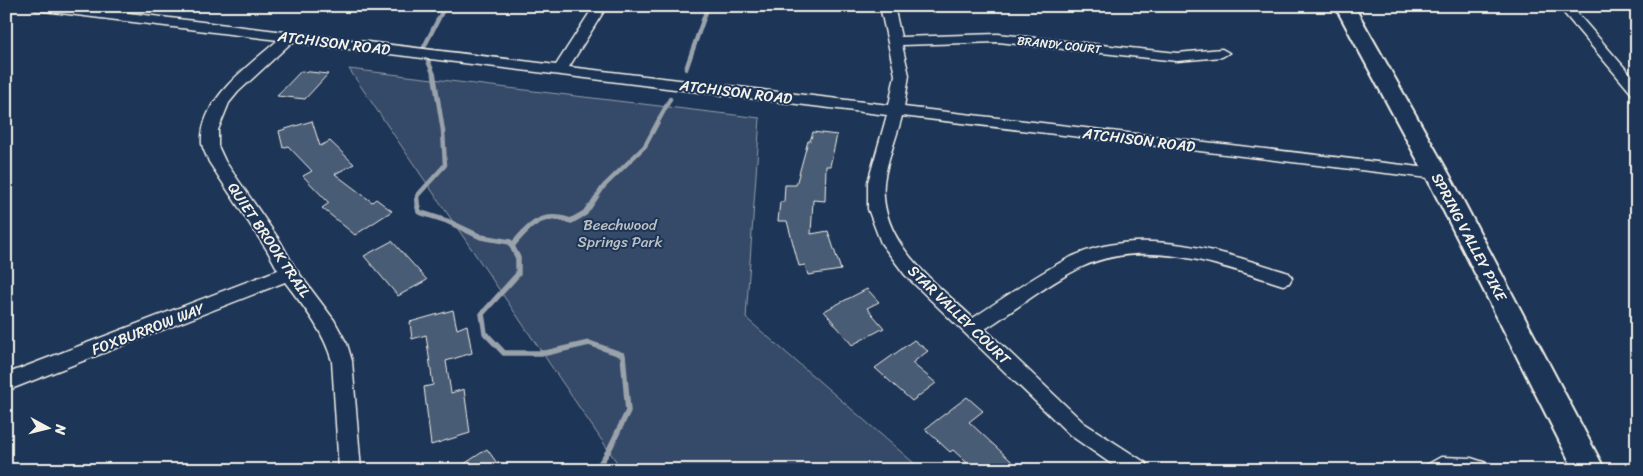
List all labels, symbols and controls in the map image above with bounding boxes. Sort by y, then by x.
street label: ATCHISON ROAD [275,23,392,63]
street label: BRANDY COURT [1016,30,1103,60]
street label: ATCHISON ROAD [677,72,794,112]
street label: ATCHISON ROAD [1080,120,1197,160]
street label: SPRING VALLEY PIKE [1424,168,1515,307]
street label: QUIET BROOK TRAIL [221,177,318,303]
park label: Beechwood Springs Park [578,212,663,255]
street label: STAR VALLEY COURT [901,259,1018,372]
street label: FOXBURROW WAY [88,295,209,363]
north arrow [22,404,72,454]
text: N [47,422,74,436]

